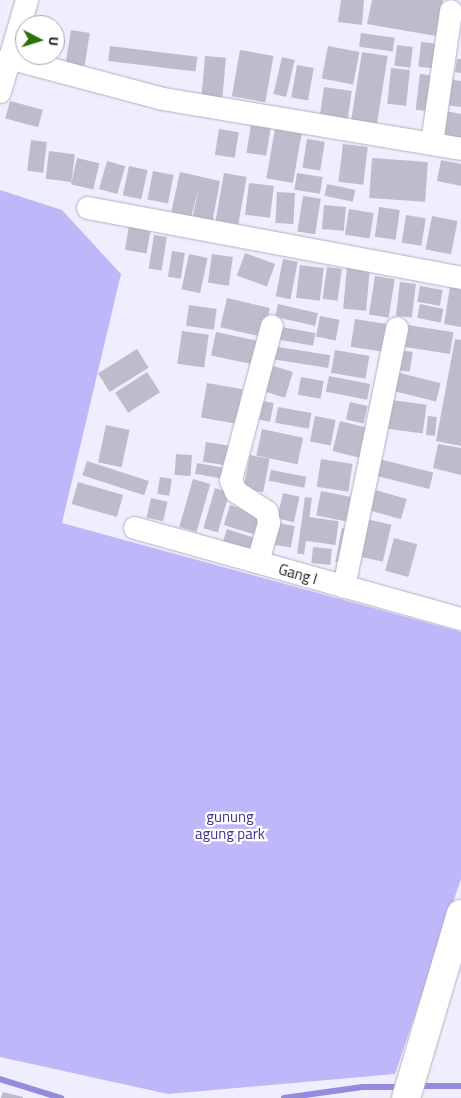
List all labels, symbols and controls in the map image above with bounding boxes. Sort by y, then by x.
north arrow [15,15,65,65]
text: U [44,36,65,47]
street label: Gang I [277,560,319,588]
park label: gunung agung park [195,807,265,842]

